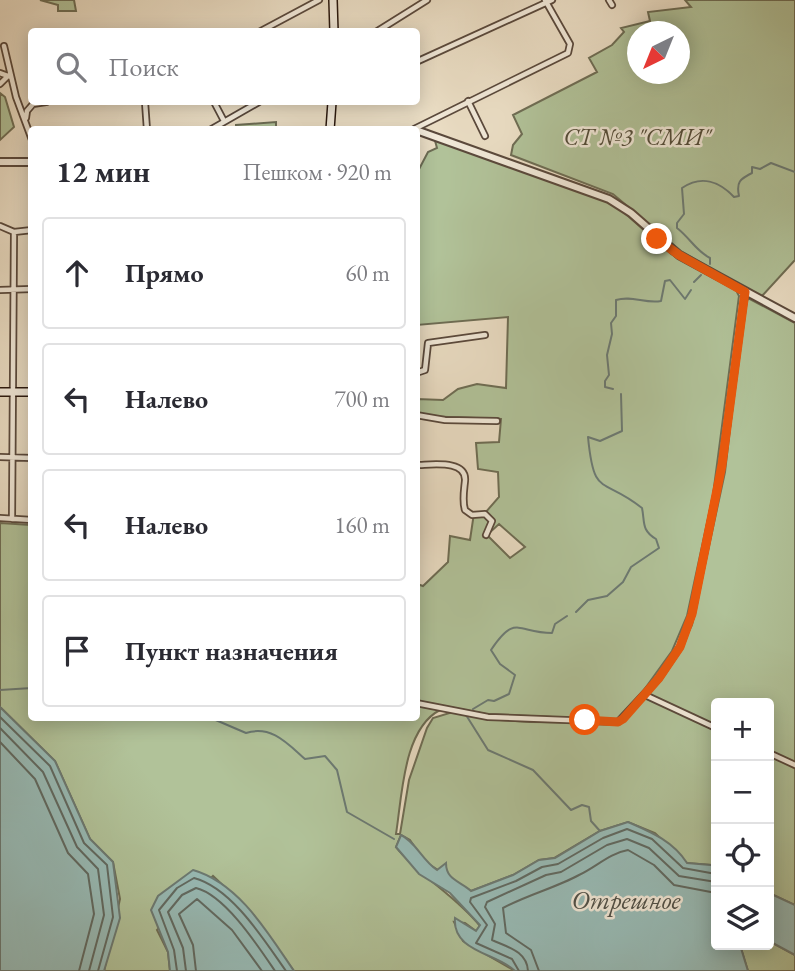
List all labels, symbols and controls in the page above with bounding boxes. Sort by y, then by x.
north arrow [627,21,690,84]
search box [28,28,420,105]
icon: search [52,48,90,86]
text: Поиск [108,50,179,84]
park label: СТ №3 "СМИ" [563,121,713,152]
text: 12 мин [56,152,150,191]
text: Пешком · 920 m [243,157,392,187]
route end [641,223,672,254]
icon: ahead [58,254,96,292]
text: Прямо [125,256,204,290]
text: 60 m [345,258,390,288]
icon: left [58,380,96,418]
text: Налево [125,382,208,416]
text: 700 m [334,384,390,414]
icon: left [58,506,96,544]
text: Налево [125,508,208,542]
text: 160 m [334,510,390,540]
icon: arrive [58,632,96,670]
text: Пункт назначения [125,634,338,668]
map controls [711,698,774,950]
button: + [711,698,774,761]
route start [569,704,600,735]
button: − [711,761,774,824]
button: locate [711,824,774,887]
water label: Отрешное [572,883,682,917]
button: layers [711,887,774,950]

